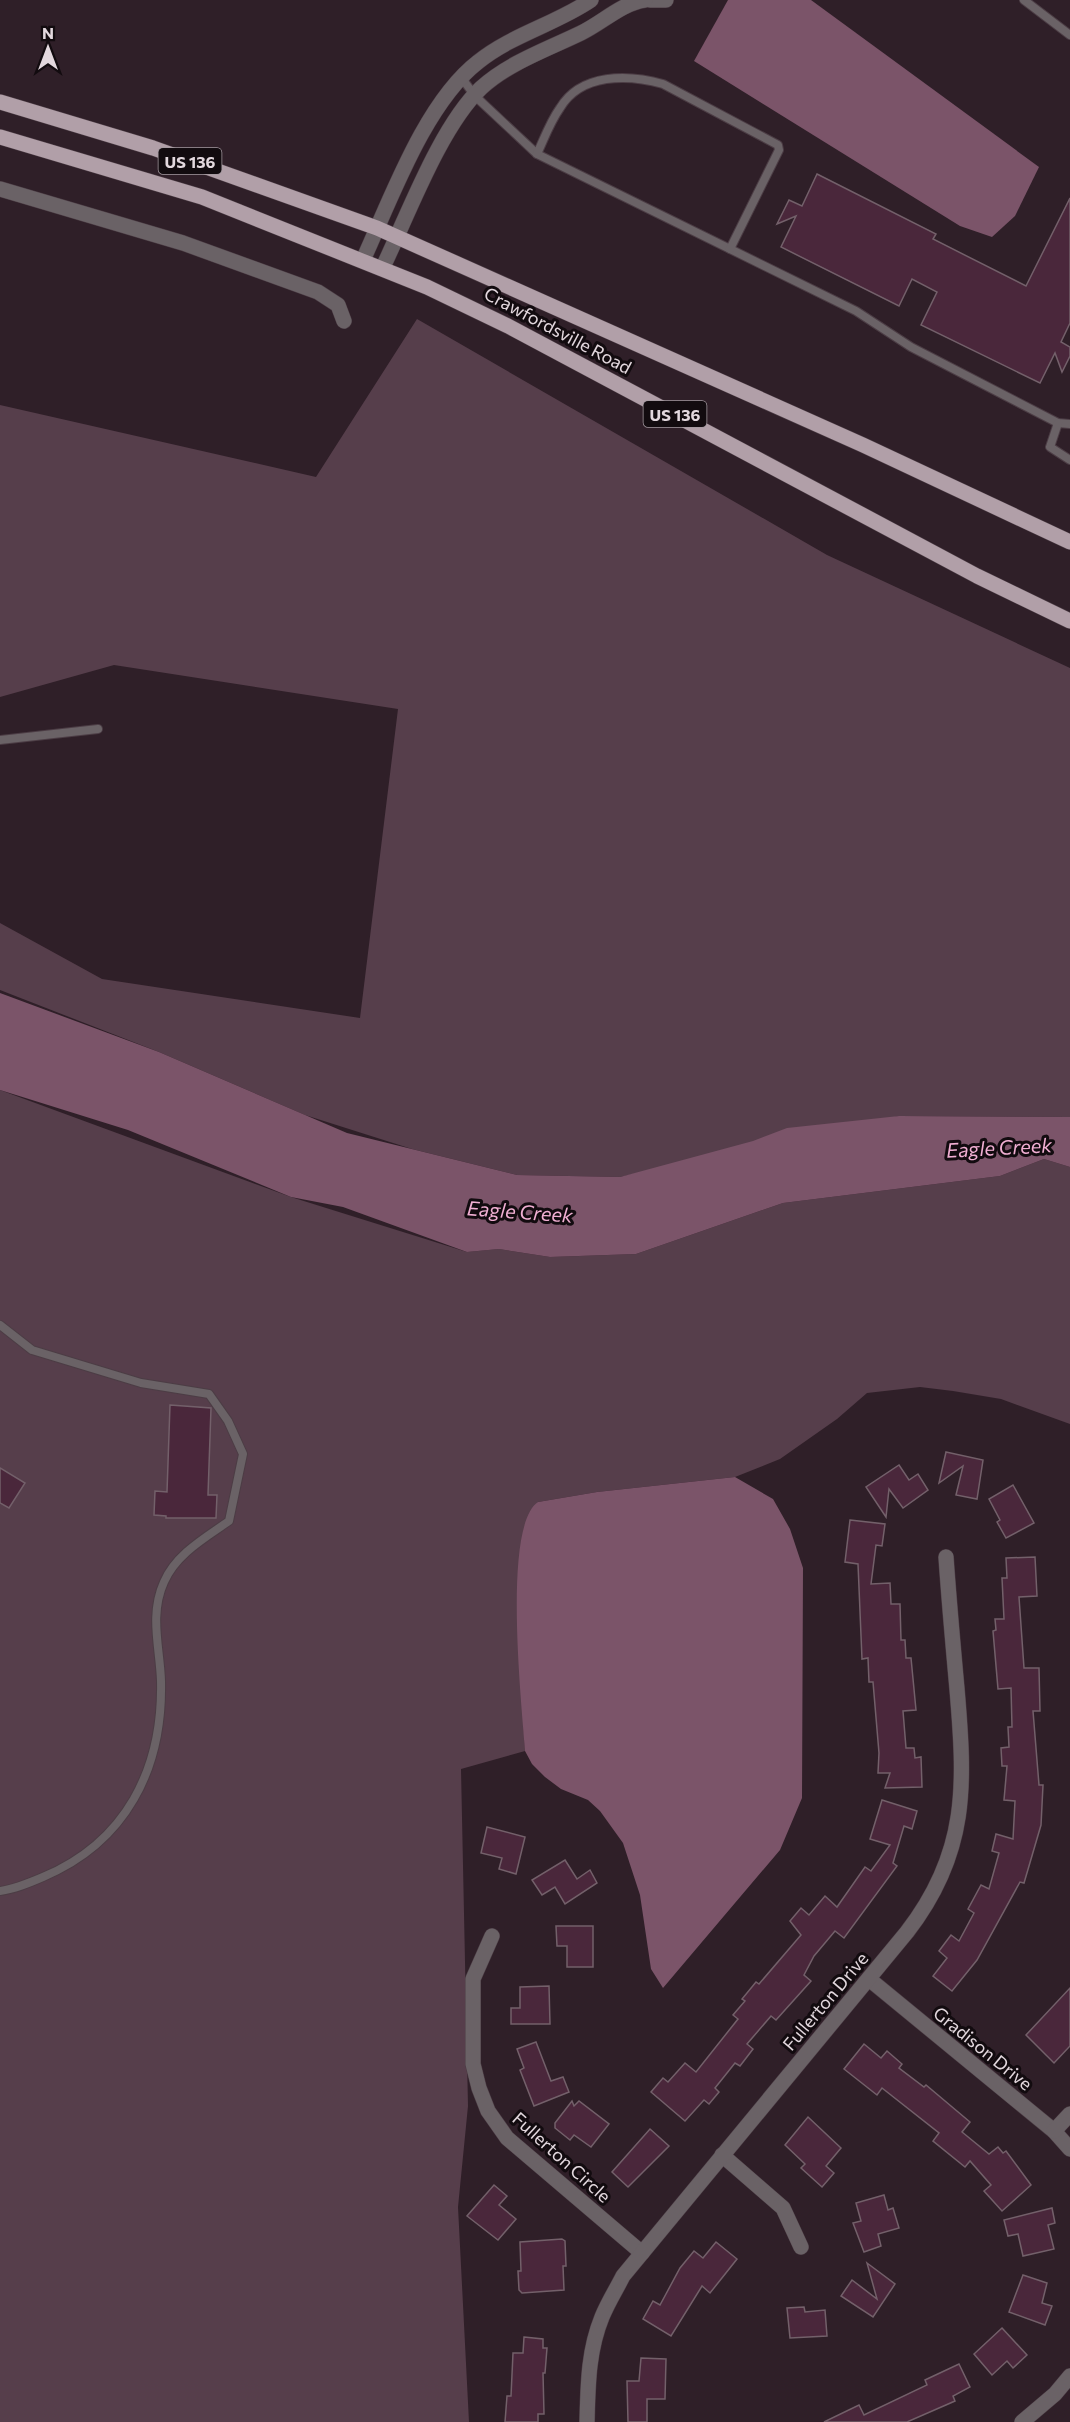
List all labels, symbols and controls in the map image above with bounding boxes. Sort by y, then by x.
north arrow [18,18,78,78]
text: N [42,23,54,42]
road number: US 136 [158,148,222,174]
street label: Crawfordsville Road [481,282,635,378]
road number: US 136 [644,401,706,427]
water label: Eagle Creek [945,1132,1054,1162]
water label: Eagle Creek [466,1195,575,1227]
street label: Fullerton Drive [778,1948,872,2054]
street label: Gradison Drive [929,2001,1037,2095]
street label: Fullerton Circle [508,2107,616,2207]

